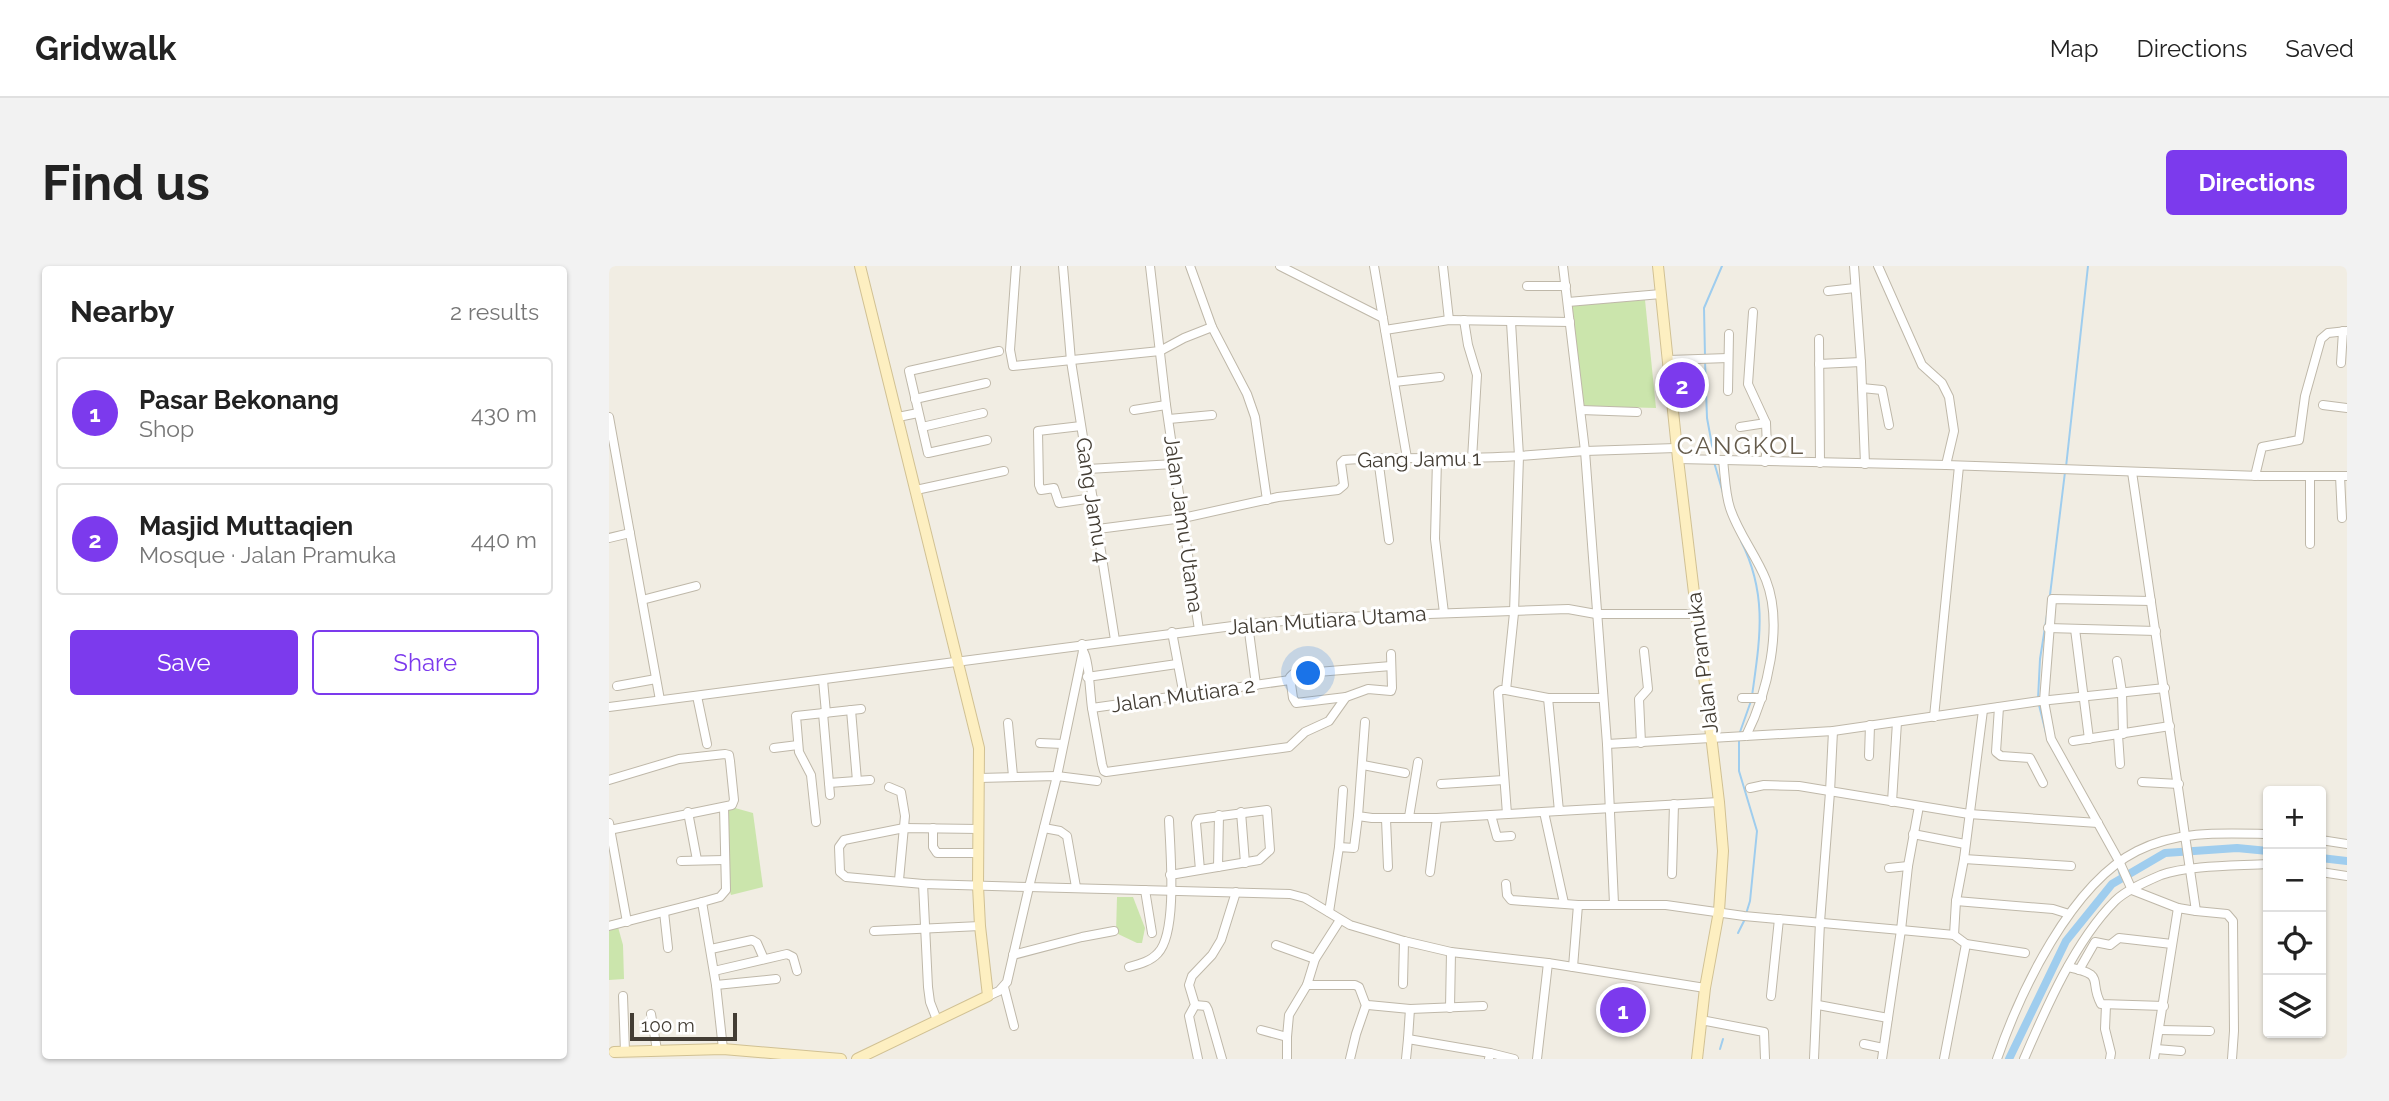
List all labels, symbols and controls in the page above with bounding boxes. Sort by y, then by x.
text: Gridwalk [35,29,176,68]
text: Map [2050,34,2099,63]
text: Directions [2137,34,2247,63]
text: Saved [2285,34,2354,63]
button: Directions [2166,150,2347,215]
text: Find us [42,154,210,211]
text: Nearby [70,294,174,329]
text: 2 results [450,298,539,325]
pin: 2 [1659,359,1705,411]
text: Pasar Bekonang [139,385,339,415]
text: 1 [89,400,101,427]
text: 430 m [471,400,537,427]
text: Shop [139,415,194,442]
district label: CANGKOL [1677,431,1805,460]
street label: Jalan Jamu Utama [1159,434,1209,614]
street label: Gang Jamu 4 [1071,436,1115,564]
street label: Gang Jamu 1 [1357,445,1481,473]
text: Masjid Muttaqien [139,511,353,541]
text: 2 [89,526,101,553]
text: 440 m [471,526,537,553]
text: Mosque · Jalan Pramuka [139,541,396,568]
street label: Jalan Pramuka [1681,591,1723,735]
street label: Jalan Mutiara Utama [1227,601,1427,639]
button: Save [70,630,298,695]
button: Share [312,630,539,695]
your location [1291,656,1325,690]
street label: Jalan Mutiara 2 [1109,673,1257,717]
map controls [2263,786,2326,1038]
button: + [2263,786,2326,849]
button: − [2263,849,2326,912]
button: locate [2263,912,2326,975]
button: layers [2263,975,2326,1038]
pin: 1 [1600,984,1646,1036]
scale bar [630,1010,737,1042]
text: 100 m [641,1014,695,1036]

